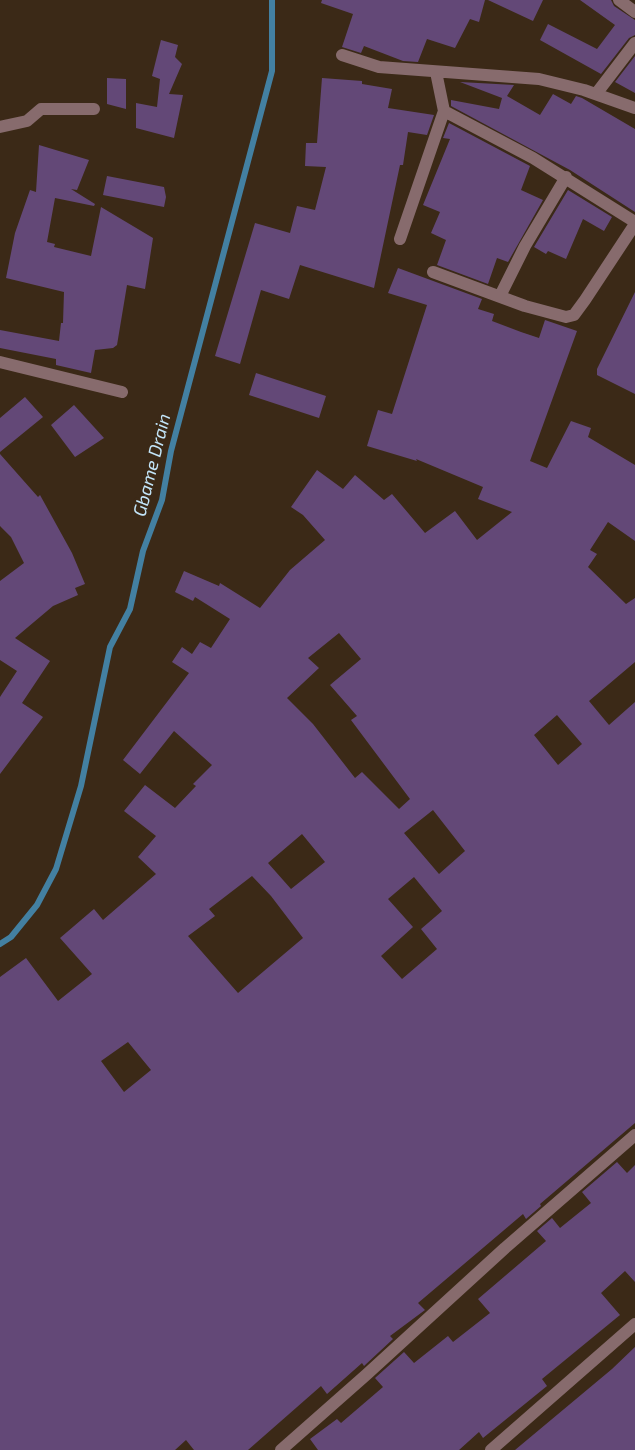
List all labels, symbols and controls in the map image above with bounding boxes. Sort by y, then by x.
water label: Gbame Drain [129,411,175,519]

